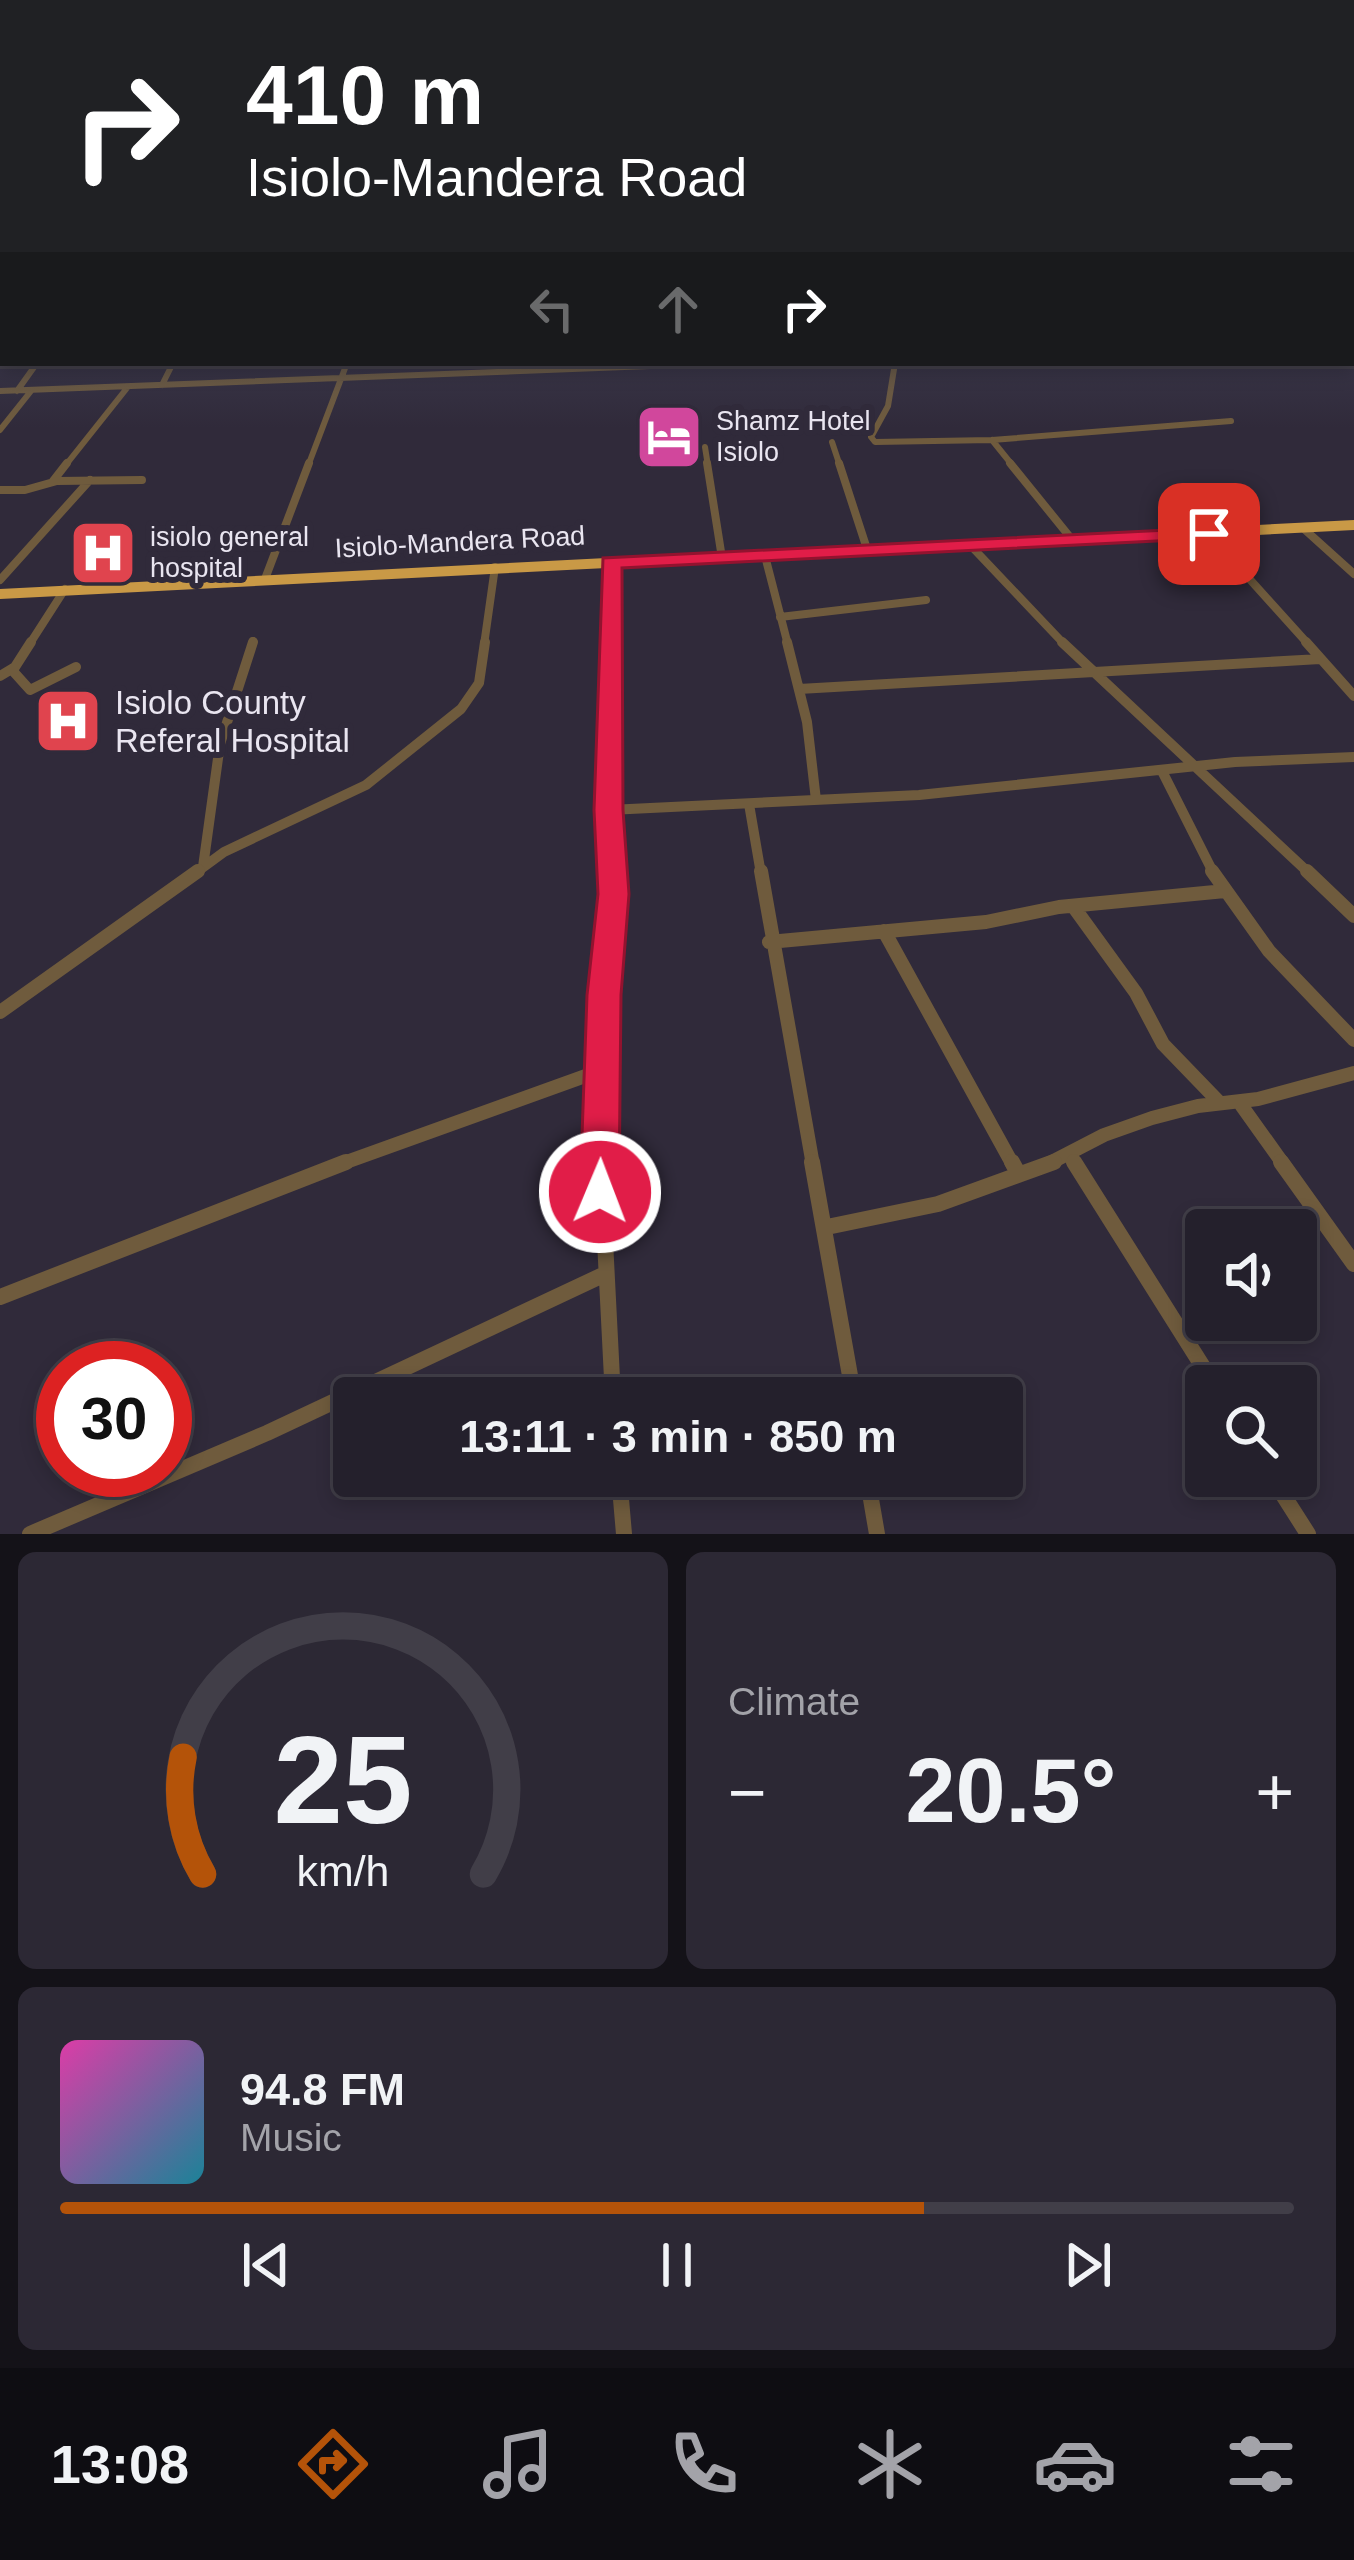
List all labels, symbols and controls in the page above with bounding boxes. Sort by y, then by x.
icon: right [48,48,204,204]
text: 410 m [246,48,484,142]
text: Isiolo-Mandera Road [246,147,747,207]
icon: left [519,276,585,342]
icon: ahead [645,276,711,342]
icon: right [771,276,837,342]
hotel icon: Shamz Hotel Isiolo [634,402,704,472]
place label: Shamz Hotel Isiolo [716,406,871,467]
pin [1158,483,1260,585]
icon: arrive [1176,501,1242,567]
hospital icon: isiolo general hospital [68,518,138,588]
street label: Isiolo-Mandera Road [334,520,586,564]
place label: isiolo general hospital [150,522,309,583]
place label: Isiolo County Referal Hospital [115,684,350,759]
hospital icon: Isiolo County Referal Hospital [33,686,103,756]
position arrow [537,1129,663,1255]
map controls [1185,1209,1317,1497]
button: sound [1185,1209,1317,1341]
speed limit sign: 30 [36,1341,192,1497]
button: search [1185,1365,1317,1497]
text: 13:11 · 3 min · 850 m [459,1411,897,1462]
text: Climate [728,1680,860,1723]
text: 25 [274,1710,412,1849]
text: 20.5° [905,1741,1117,1841]
text: − [728,1755,767,1829]
text: + [1255,1755,1294,1829]
text: km/h [297,1846,389,1894]
text: 94.8 FM [240,2064,405,2115]
text: Music [240,2116,342,2159]
icon: previous [233,2232,299,2298]
icon: pause [644,2232,710,2298]
icon: next [1055,2232,1121,2298]
icon: directions [291,2422,375,2506]
icon: music [476,2422,560,2506]
icon: phone [662,2422,746,2506]
icon: climate [848,2422,932,2506]
icon: car [1033,2422,1117,2506]
icon: filters [1219,2422,1303,2506]
text: 13:08 [51,2434,189,2494]

